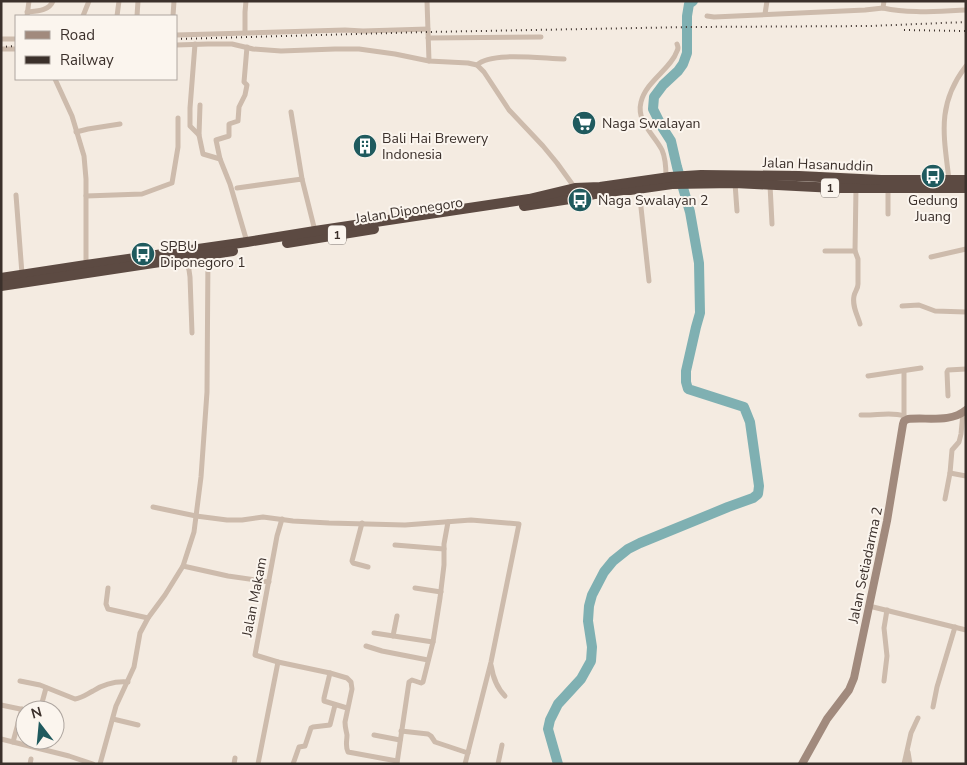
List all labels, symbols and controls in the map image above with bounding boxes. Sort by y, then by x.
legend [15,15,178,80]
text: Road [60,25,95,45]
text: Railway [60,50,114,70]
supermarket icon: Naga Swalayan [571,110,597,136]
place label: Naga Swalayan [602,114,701,133]
place label: Bali Hai Brewery Indonesia [382,129,489,164]
building icon: Bali Hai Brewery Indonesia [352,133,378,159]
street label: Jalan Hasanuddin [761,153,874,176]
bus stop icon: Gedung Juang [920,163,946,189]
road number: 1 [821,178,839,198]
bus stop icon: Naga Swalayan 2 [567,187,593,213]
place label: Naga Swalayan 2 [598,191,709,210]
place label: Gedung Juang [908,191,958,226]
street label: Jalan Diponegoro [353,193,464,229]
road number: 1 [328,226,346,244]
place label: SPBU Diponegoro 1 [160,237,246,272]
bus stop icon: SPBU Diponegoro 1 [130,241,156,267]
street label: Jalan Setiadarma 2 [844,505,887,626]
street label: Jalan Makam [237,556,272,640]
north arrow [15,700,65,750]
text: N [29,702,44,724]

